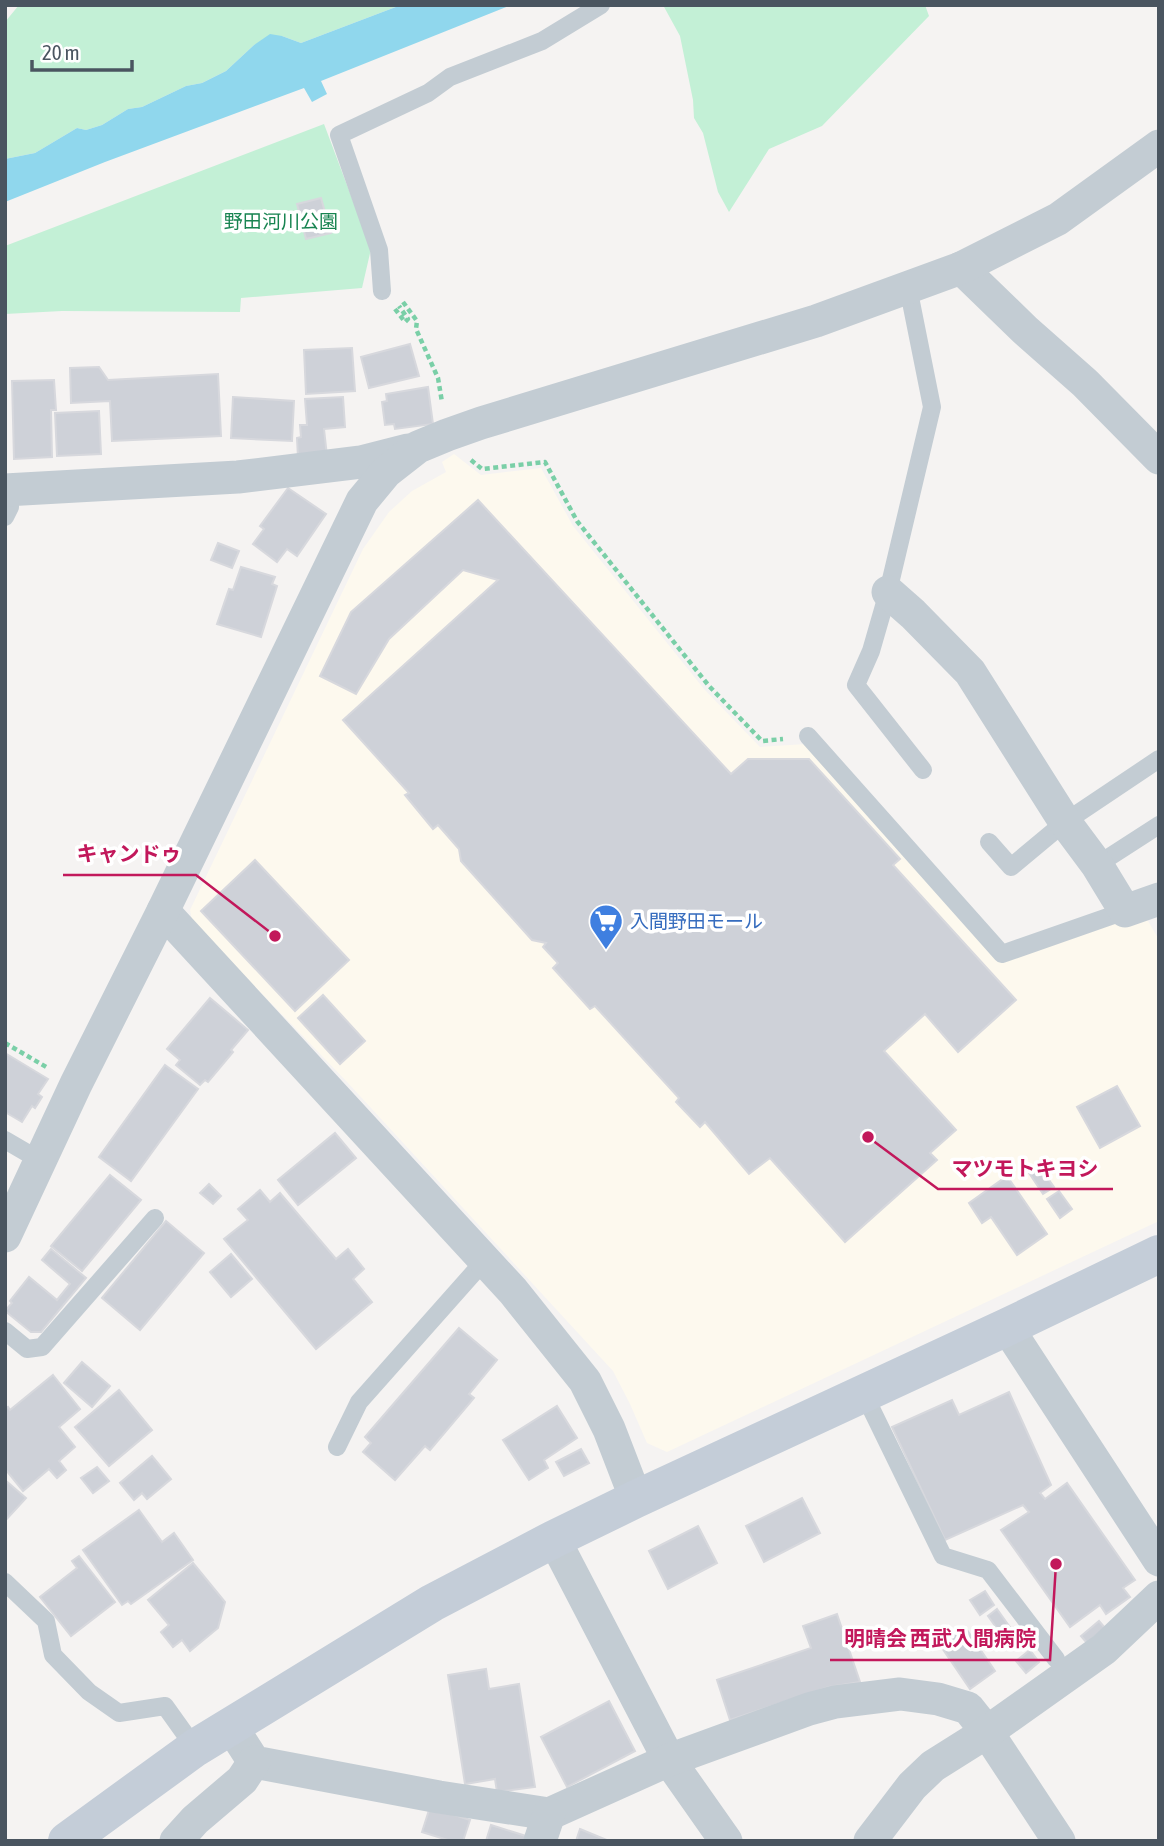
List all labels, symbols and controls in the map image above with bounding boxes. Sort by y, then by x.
scale bar [32,28,131,72]
text: 20 m [42,40,80,64]
park label: 野田河川公園 [224,210,338,232]
callout: キャンドゥ [63,833,196,875]
text: キャンドゥ [77,841,182,865]
supermarket icon: 入間野田モール [587,902,625,951]
place label: 入間野田モール [630,910,763,932]
callout: マツモトキヨシ [938,1147,1113,1189]
text: マツモトキヨシ [952,1156,1099,1180]
callout: 明晴会 西武入間病院 [830,1618,1050,1660]
text: 明晴会 西武入間病院 [844,1626,1036,1650]

